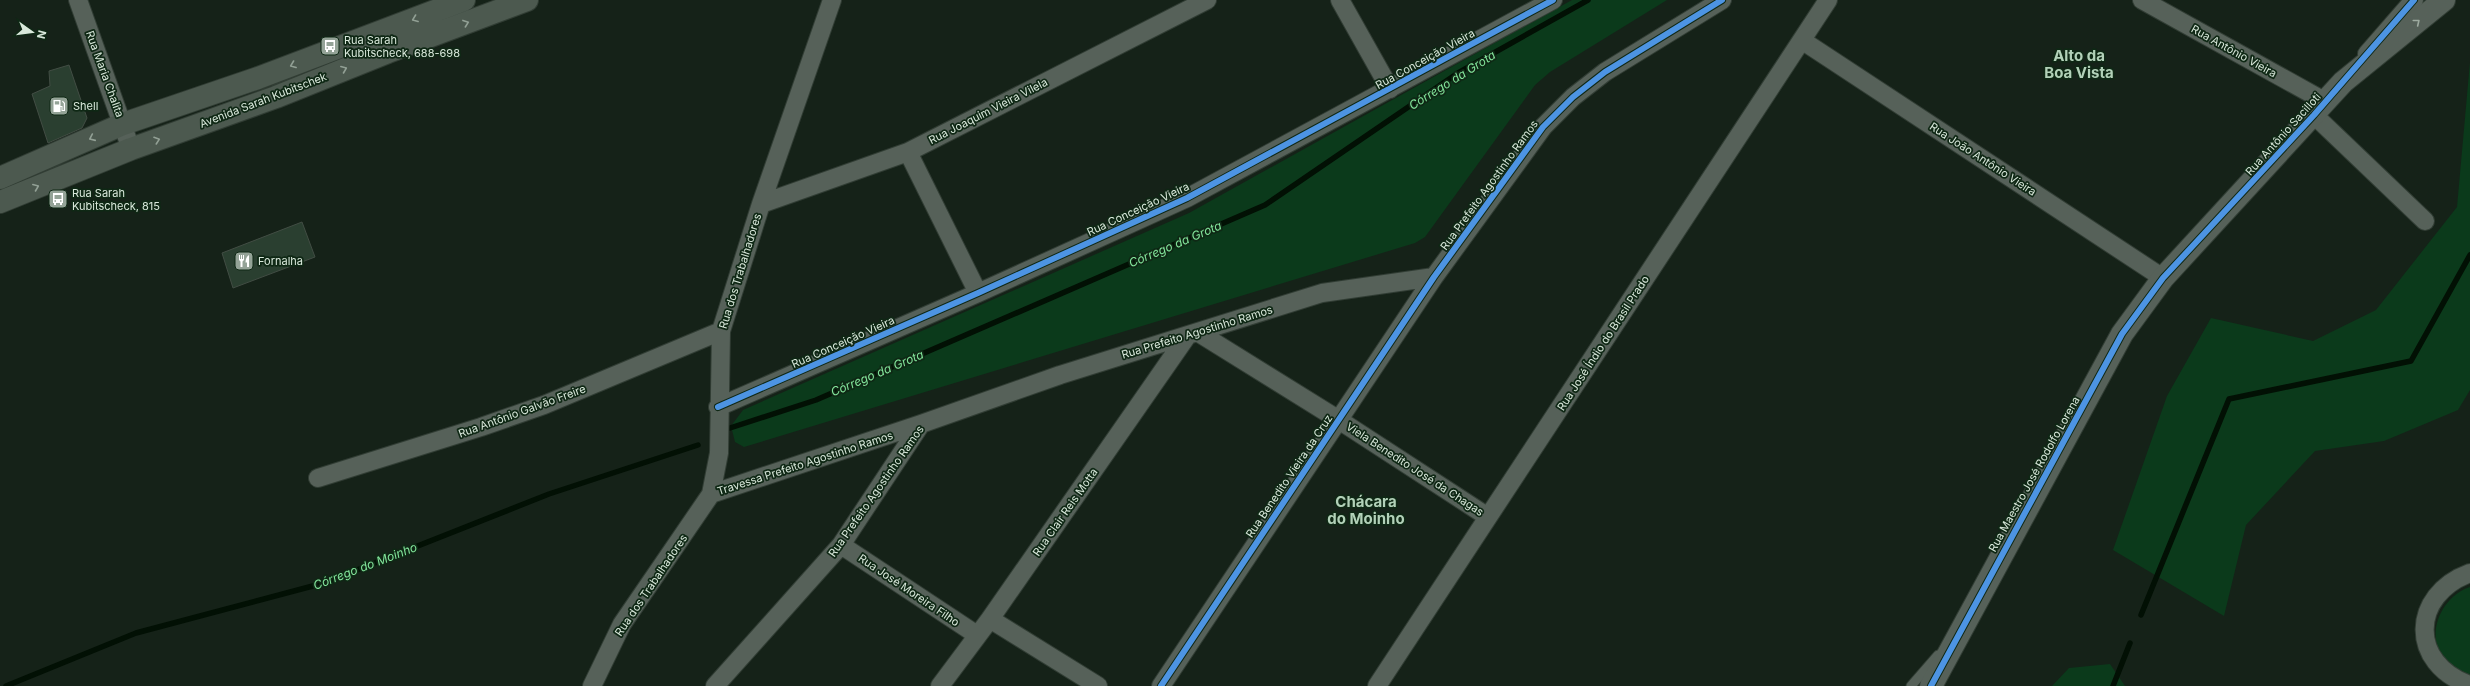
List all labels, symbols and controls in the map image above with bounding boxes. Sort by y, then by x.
north arrow [12,12,52,52]
one-way arrow [411,15,418,23]
one-way arrow [462,19,469,27]
one-way arrow [2412,20,2419,27]
street label: Rua Antônio Vieira [2189,22,2279,80]
street label: Rua Conceição Vieira [1373,26,1477,92]
text: N [34,29,50,40]
street label: Rua Maria Chalita [83,29,127,119]
place label: Rua Sarah Kubitscheck, 688-698 [344,33,460,60]
bus stop icon: Rua Sarah Kubitscheck, 688-698 [319,35,341,57]
district label: Alto da Boa Vista [2044,46,2114,82]
water label: Córrego da Grota [1406,47,1498,113]
one-way arrow [290,61,297,69]
one-way arrow [341,66,348,74]
street label: Avenida Sarah Kubitschek [197,69,329,131]
street label: Rua Joaquim Vieira Vilela [926,75,1050,147]
street label: Rua Antônio Sacilloti [2242,90,2324,178]
fuel station icon: Shell [48,95,70,117]
place label: Shell [73,99,98,113]
street label: Rua Prefeito Agostinho Ramos [1437,117,1541,253]
street label: Rua João Antônio Vieira [1927,119,2039,199]
one-way arrow [88,133,95,141]
one-way arrow [153,136,160,144]
street label: Rua Conceição Vieira [1085,179,1191,239]
one-way arrow [33,184,40,192]
place label: Rua Sarah Kubitscheck, 815 [72,186,160,213]
bus stop icon: Rua Sarah Kubitscheck, 815 [47,188,69,210]
street label: Rua dos Trabalhadores [716,212,764,330]
water label: Córrego da Grota [1126,218,1224,270]
restaurant icon: Fornalha [233,250,255,272]
place label: Fornalha [258,254,303,268]
street label: Rua José Índio do Brasil Prado [1554,272,1652,413]
street label: Rua Prefeito Agostinho Ramos [1120,302,1274,362]
street label: Rua Conceição Vieira [789,313,897,371]
water label: Córrego da Grota [828,347,926,399]
street label: Rua Antônio Galvão Freire [456,381,588,441]
street label: Rua Maestro José Rodolfo Lorena [1985,394,2083,554]
street label: Rua Benedito Vieira da Cruz [1243,412,1335,540]
street label: Viela Benedito José da Chagas [1344,419,1487,519]
street label: Rua Prefeito Agostinho Ramos [825,422,927,559]
street label: Travessa Prefeito Agostinho Ramos [715,428,895,498]
street label: Rua Clair Reis Motta [1029,465,1101,559]
district label: Chácara do Moinho [1327,492,1405,528]
street label: Rua dos Trabalhadores [612,531,690,639]
water label: Córrego do Moinho [311,539,419,593]
street label: Rua José Moreira Filho [856,551,963,629]

